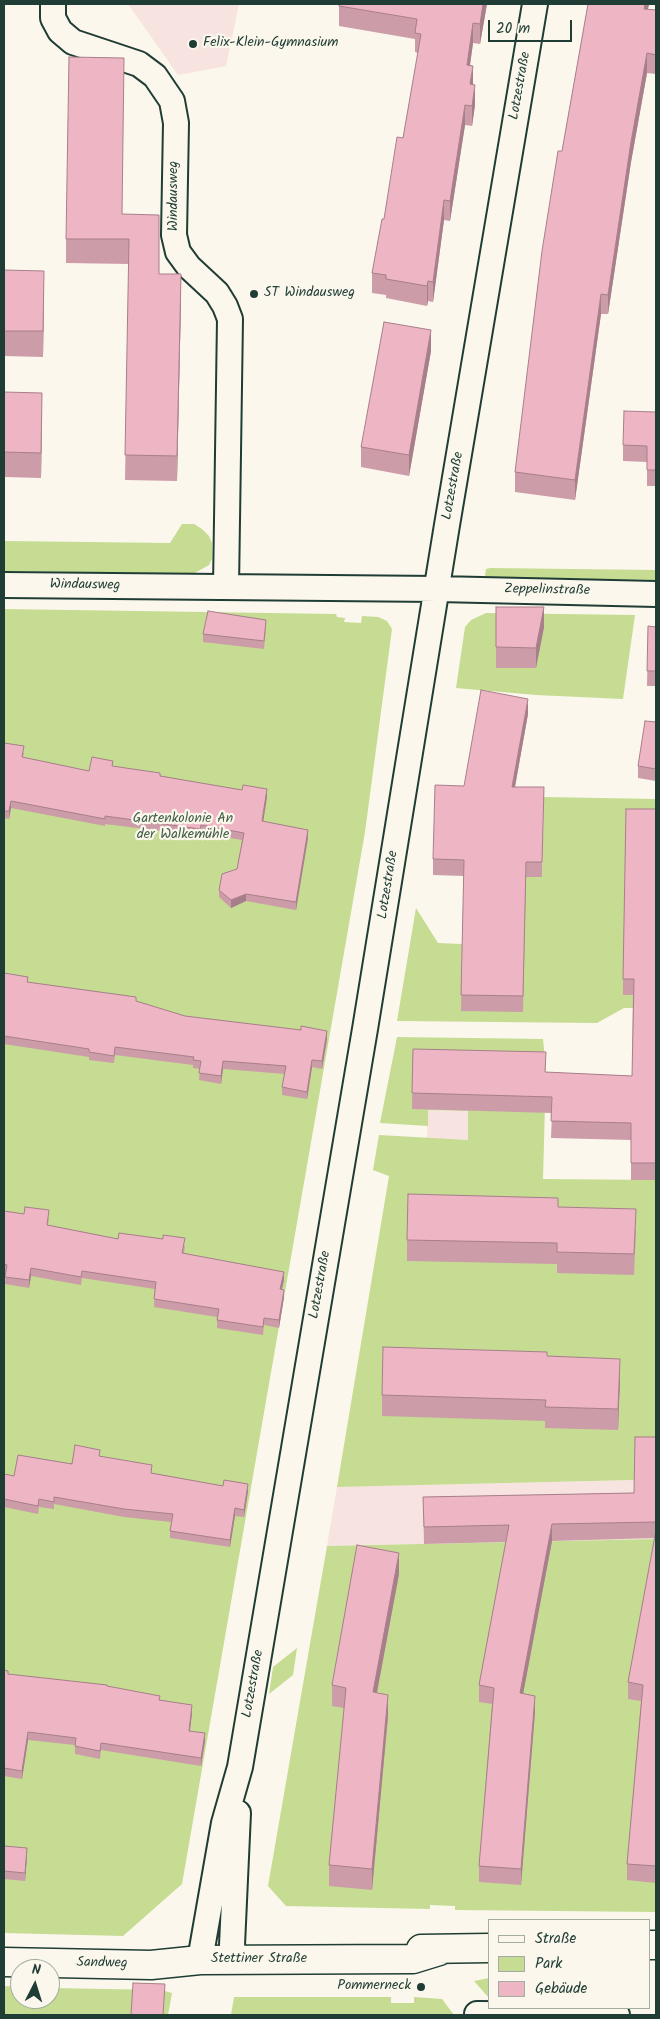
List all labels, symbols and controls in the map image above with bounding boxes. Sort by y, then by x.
scale bar [490,10,574,42]
text: 20 m [496,17,530,41]
place label: Felix-Klein-Gymnasium [203,36,338,52]
marker: Felix-Klein-Gymnasium [187,38,199,50]
street label: Lotzestraße [507,51,535,121]
street label: Windausweg [167,161,183,231]
place label: ST Windausweg [264,286,355,302]
marker: ST Windausweg [248,288,260,300]
street label: Lotzestraße [440,451,468,521]
street label: Windausweg [50,577,120,595]
street label: Zeppelinstraße [504,582,590,600]
park label: Gartenkolonie An der Walkemühle [133,812,233,844]
street label: Lotzestraße [375,850,403,920]
street label: Lotzestraße [307,1250,335,1320]
street label: Lotzestraße [240,1649,268,1719]
legend [488,1919,650,2009]
text: Straße [535,1927,576,1951]
street label: Stettiner Straße [211,1952,307,1968]
text: Park [535,1952,562,1976]
street label: Sandweg [76,1955,128,1973]
north arrow [10,1959,60,2009]
text: N [31,1959,42,1981]
text: Gebäude [535,1977,587,2001]
place label: Pommerneck [337,1979,411,1995]
marker: Pommerneck [415,1981,427,1993]

